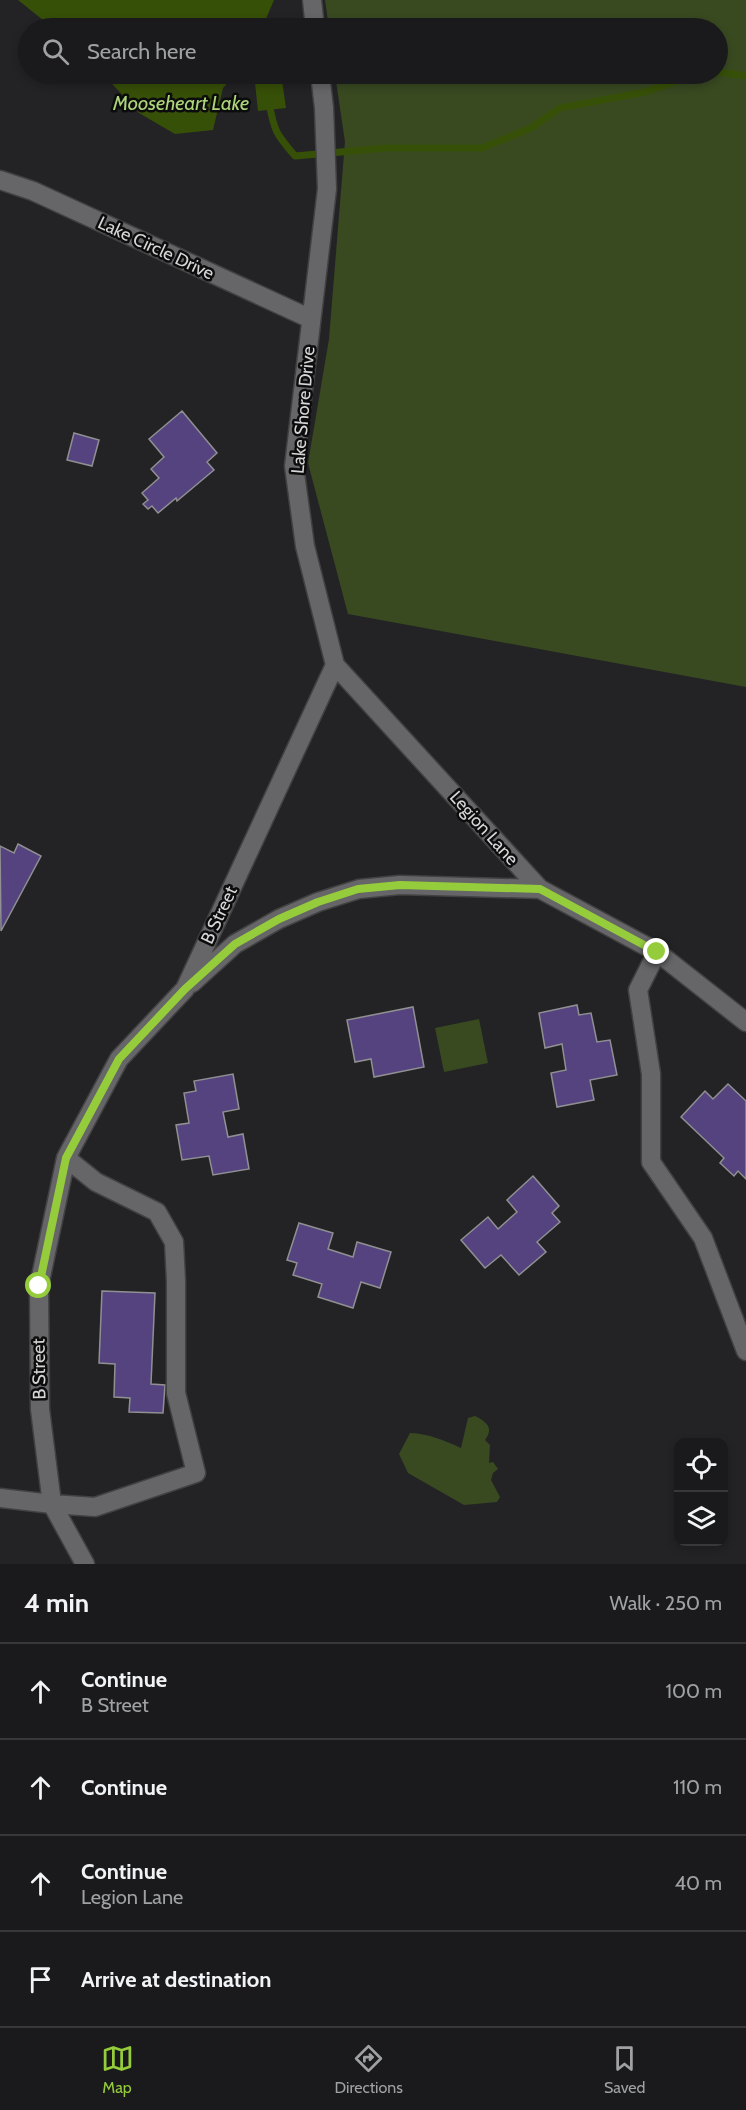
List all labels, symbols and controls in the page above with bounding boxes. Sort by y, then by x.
search box [18,18,728,84]
icon: search [39,35,72,68]
text: Search here [87,38,196,65]
water label: Mooseheart Lake [112,91,249,115]
street label: Lake Circle Drive [94,212,218,284]
street label: Lake Shore Drive [286,345,320,475]
street label: Legion Lane [445,786,523,870]
street label: B Street [196,883,242,947]
route end [643,938,669,964]
route start [25,1272,51,1298]
street label: B Street [27,1338,51,1400]
map controls [674,1438,728,1546]
button: locate [674,1438,728,1492]
button: layers [674,1492,728,1546]
text: 4 min [24,1587,89,1619]
text: Walk · 250 m [610,1591,722,1615]
text: Continue [81,1666,167,1693]
icon: ahead [24,1675,57,1708]
text: 100 m [666,1679,722,1703]
text: B Street [81,1693,149,1717]
icon: ahead [24,1771,57,1804]
text: Continue [81,1774,167,1801]
text: 110 m [673,1775,722,1799]
text: Continue [81,1858,167,1885]
icon: ahead [24,1867,57,1900]
text: 40 m [674,1871,722,1895]
text: Legion Lane [81,1885,183,1909]
icon: arrive [24,1963,57,1996]
text: Arrive at destination [81,1966,271,1993]
tab: Map [101,2042,134,2097]
tab: Directions [335,2042,403,2097]
tab: Saved [604,2042,645,2097]

